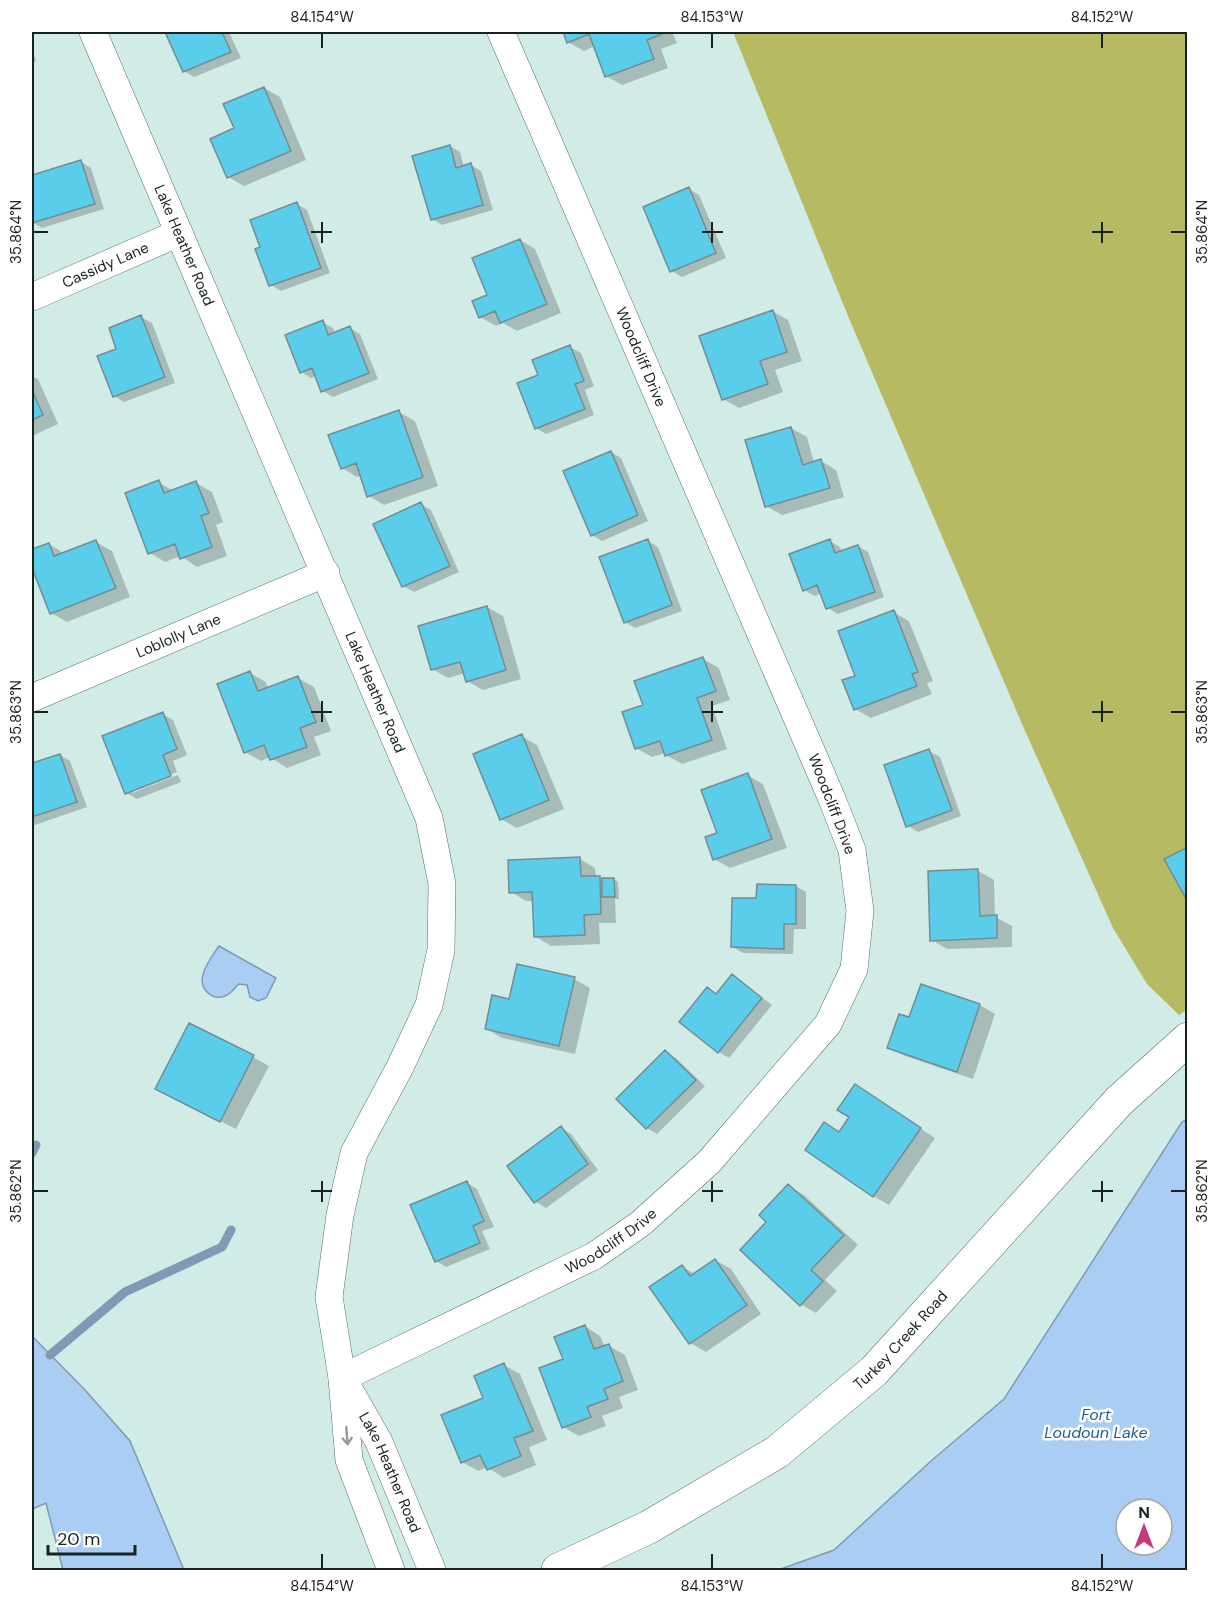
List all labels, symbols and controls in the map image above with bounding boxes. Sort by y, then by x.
text: 84.154°W [290,7,354,27]
text: 84.153°W [680,7,744,27]
text: 84.152°W [1071,7,1134,27]
street label: Lake Heather Road [149,182,219,309]
text: 35.864°N [6,200,26,264]
text: 35.864°N [1192,200,1212,264]
street label: Cassidy Lane [59,237,152,293]
street label: Woodcliff Drive [611,304,671,410]
street label: Loblolly Lane [133,609,224,663]
street label: Lake Heather Road [340,629,410,756]
text: 35.863°N [6,680,26,744]
text: 35.863°N [1192,680,1212,744]
street label: Woodcliff Drive [804,751,860,857]
text: 35.862°N [6,1159,26,1223]
text: 35.862°N [1192,1159,1212,1223]
street label: Woodcliff Drive [562,1204,661,1279]
street label: Turkey Creek Road [849,1286,952,1394]
water label: Fort Loudoun Lake [1044,1404,1148,1443]
street label: Lake Heather Road [354,1409,425,1536]
one-way arrow [342,1425,353,1445]
north arrow [1114,1497,1174,1557]
text: N [1138,1502,1150,1523]
scale bar [48,1518,135,1556]
text: 20 m [57,1527,100,1551]
text: 84.154°W [290,1576,354,1596]
text: 84.153°W [680,1576,744,1596]
text: 84.152°W [1071,1576,1134,1596]

